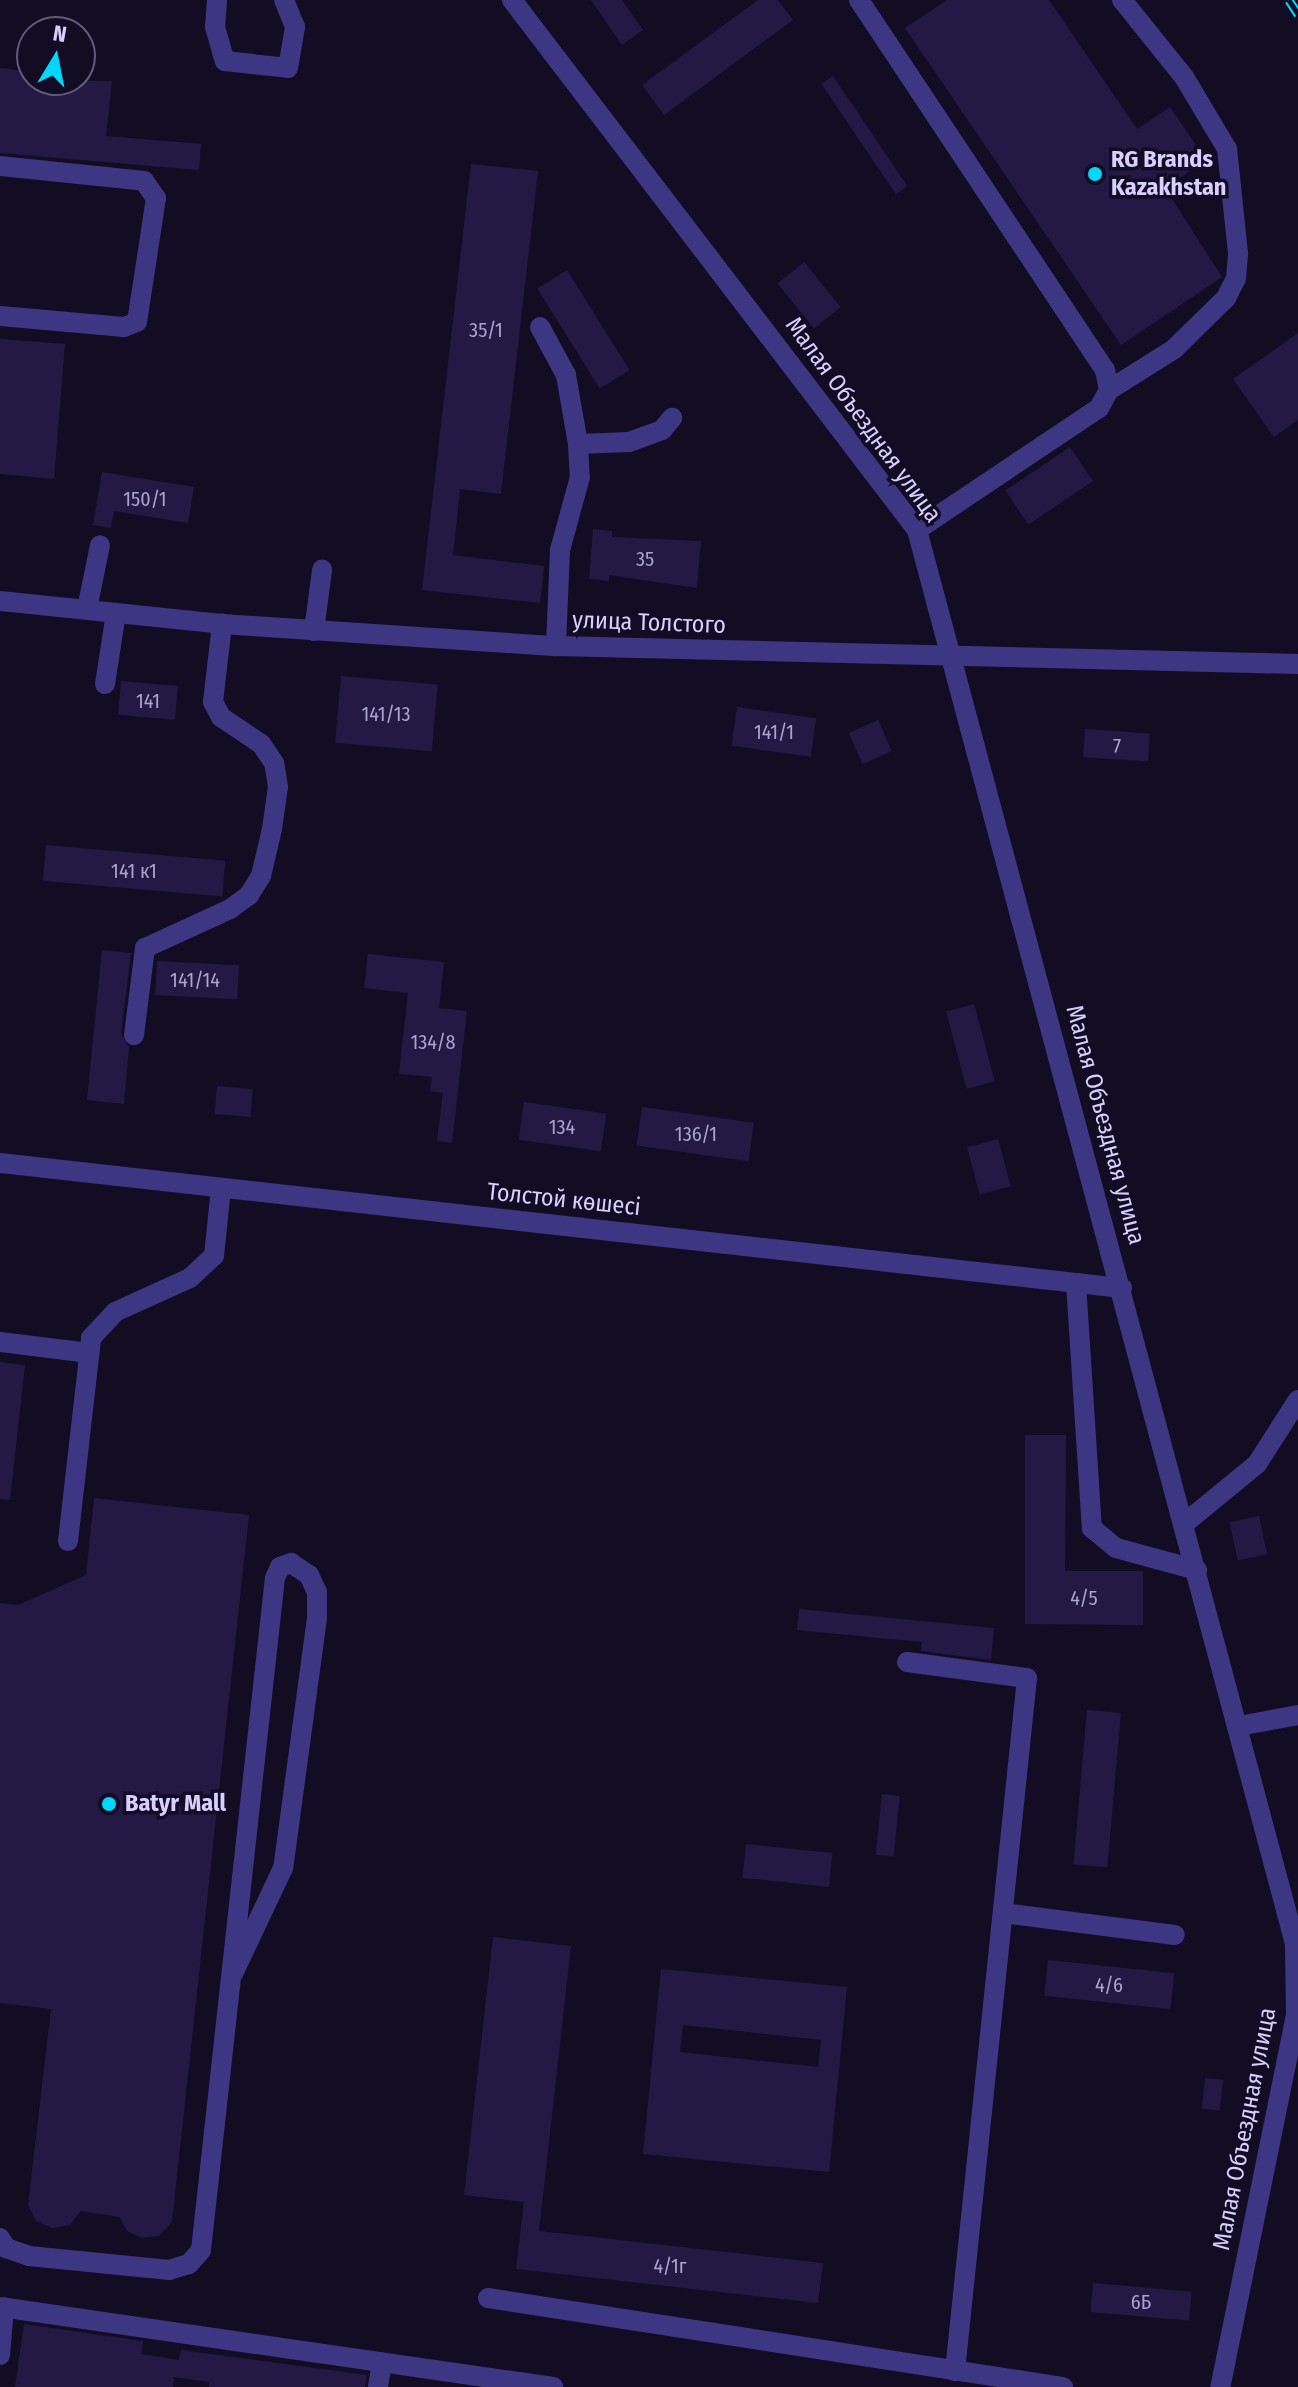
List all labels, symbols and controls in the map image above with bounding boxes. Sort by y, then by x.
north arrow [16,16,96,96]
text: N [51,19,69,48]
place label: RG Brands Kazakhstan [1111,146,1226,202]
marker: RG Brands Kazakhstan [1086,165,1104,183]
street label: Малая Объездная улица [779,312,947,528]
house number: 35/1 [469,318,503,342]
house number: 150/1 [123,487,167,511]
house number: 35 [636,547,654,571]
street label: улица Толстого [572,606,726,640]
house number: 141 [136,689,160,713]
house number: 141/13 [361,702,411,726]
house number: 141/1 [754,720,794,744]
house number: 7 [1113,734,1121,758]
house number: 141 к1 [111,859,157,883]
house number: 141/14 [170,968,220,992]
street label: Малая Объездная улица [1059,1002,1151,1248]
house number: 134/8 [411,1030,455,1054]
house number: 134 [549,1115,575,1139]
house number: 136/1 [675,1122,717,1146]
street label: Толстой көшесі [486,1178,642,1222]
house number: 4/5 [1070,1586,1098,1610]
place label: Batyr Mall [125,1790,226,1818]
marker: Batyr Mall [100,1795,118,1813]
house number: 4/6 [1095,1973,1123,1997]
street label: Малая Объездная улица [1207,2005,1283,2253]
house number: 4/1г [654,2254,686,2278]
house number: 6Б [1131,2290,1151,2314]

